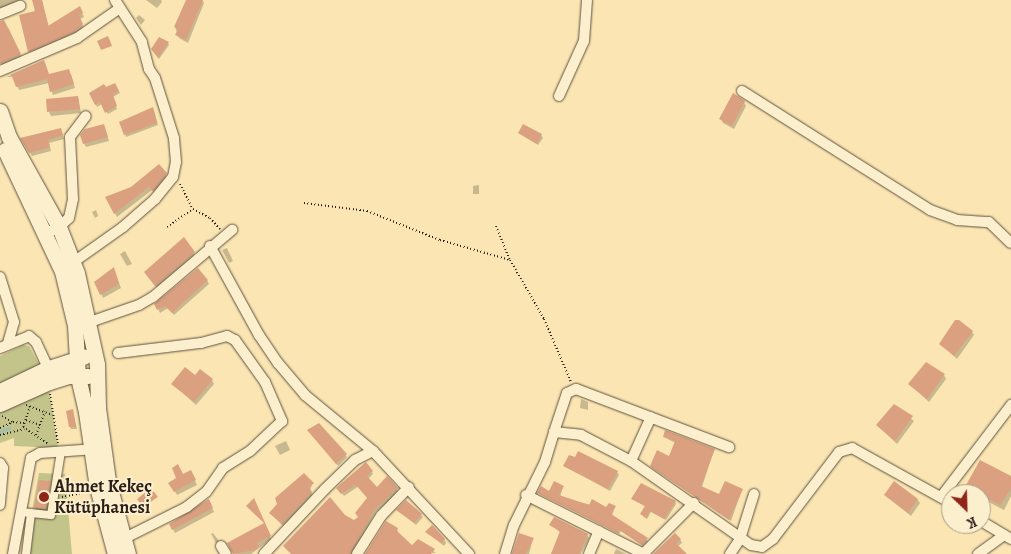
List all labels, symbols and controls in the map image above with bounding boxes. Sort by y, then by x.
place label: Ahmet Kekeç Kütüphanesi [54,476,152,518]
north arrow [941,484,991,534]
marker: Ahmet Kekeç Kütüphanesi [38,491,50,503]
text: K [964,512,980,533]

